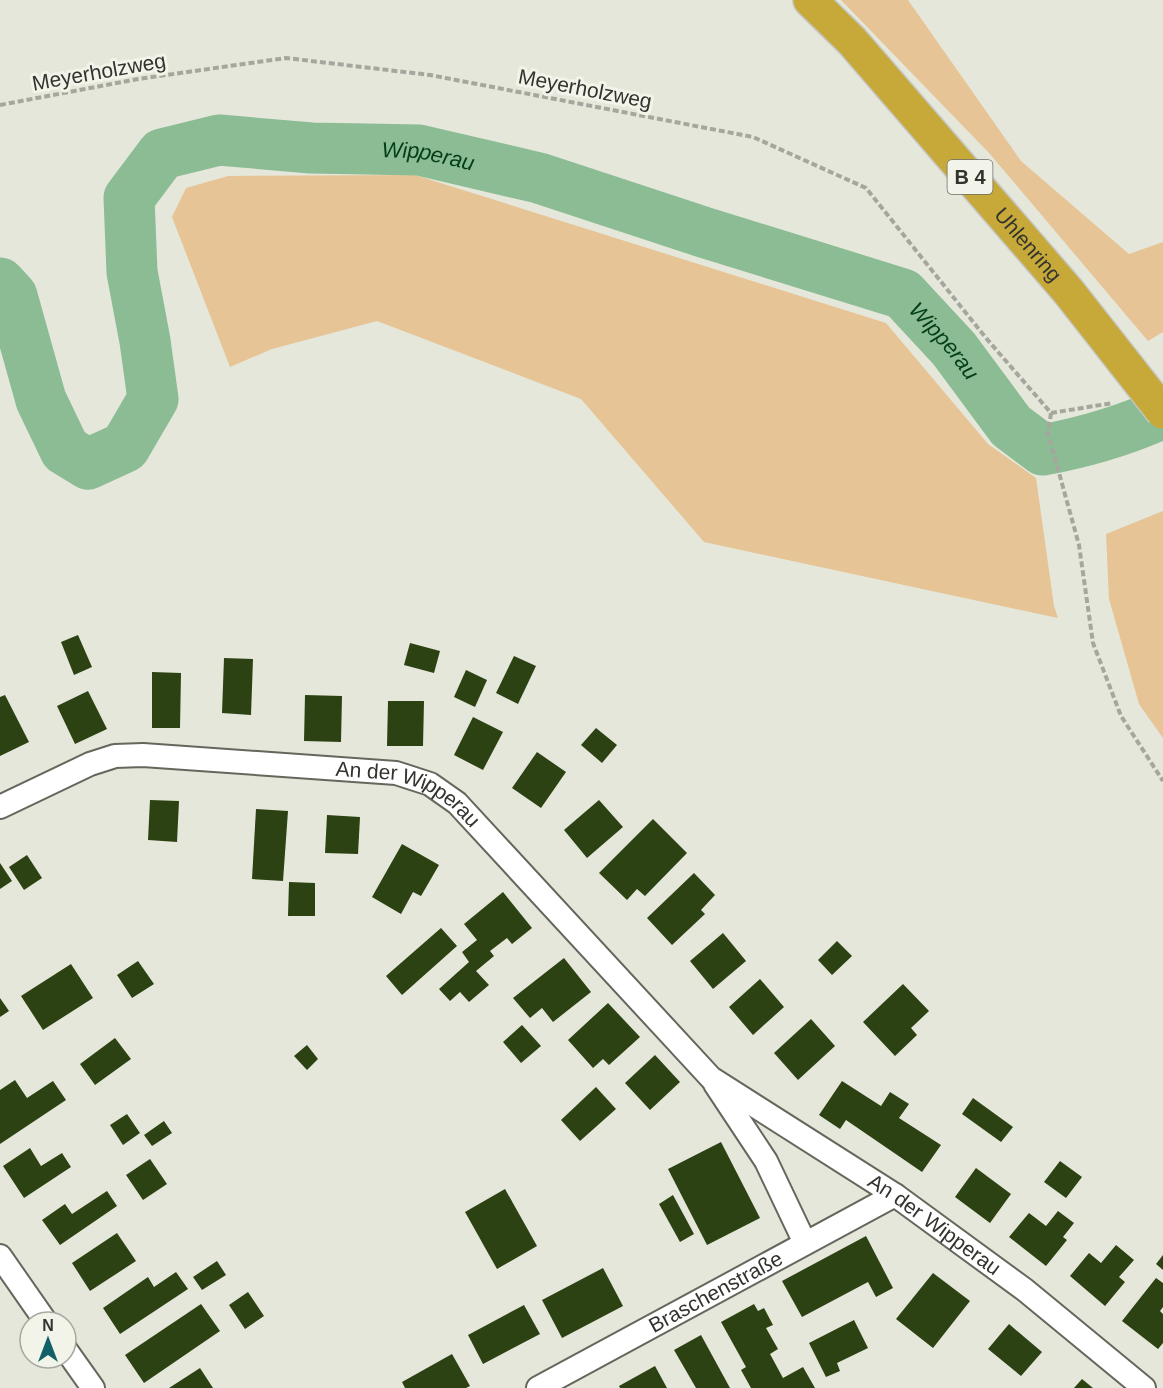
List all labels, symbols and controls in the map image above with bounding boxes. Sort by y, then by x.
street label: Meyerholzweg [30,48,168,95]
street label: Meyerholzweg [516,64,654,113]
water label: Wipperau [382,137,477,176]
road number: B 4 [948,160,992,194]
street label: Uhlenring [990,203,1067,286]
water label: Wipperau [904,297,984,384]
street label: An der Wipperau [335,757,485,831]
street label: An der Wipperau [864,1169,1005,1279]
street label: Braschenstraße [645,1246,786,1337]
north arrow [18,1310,78,1370]
text: N [42,1317,54,1334]

